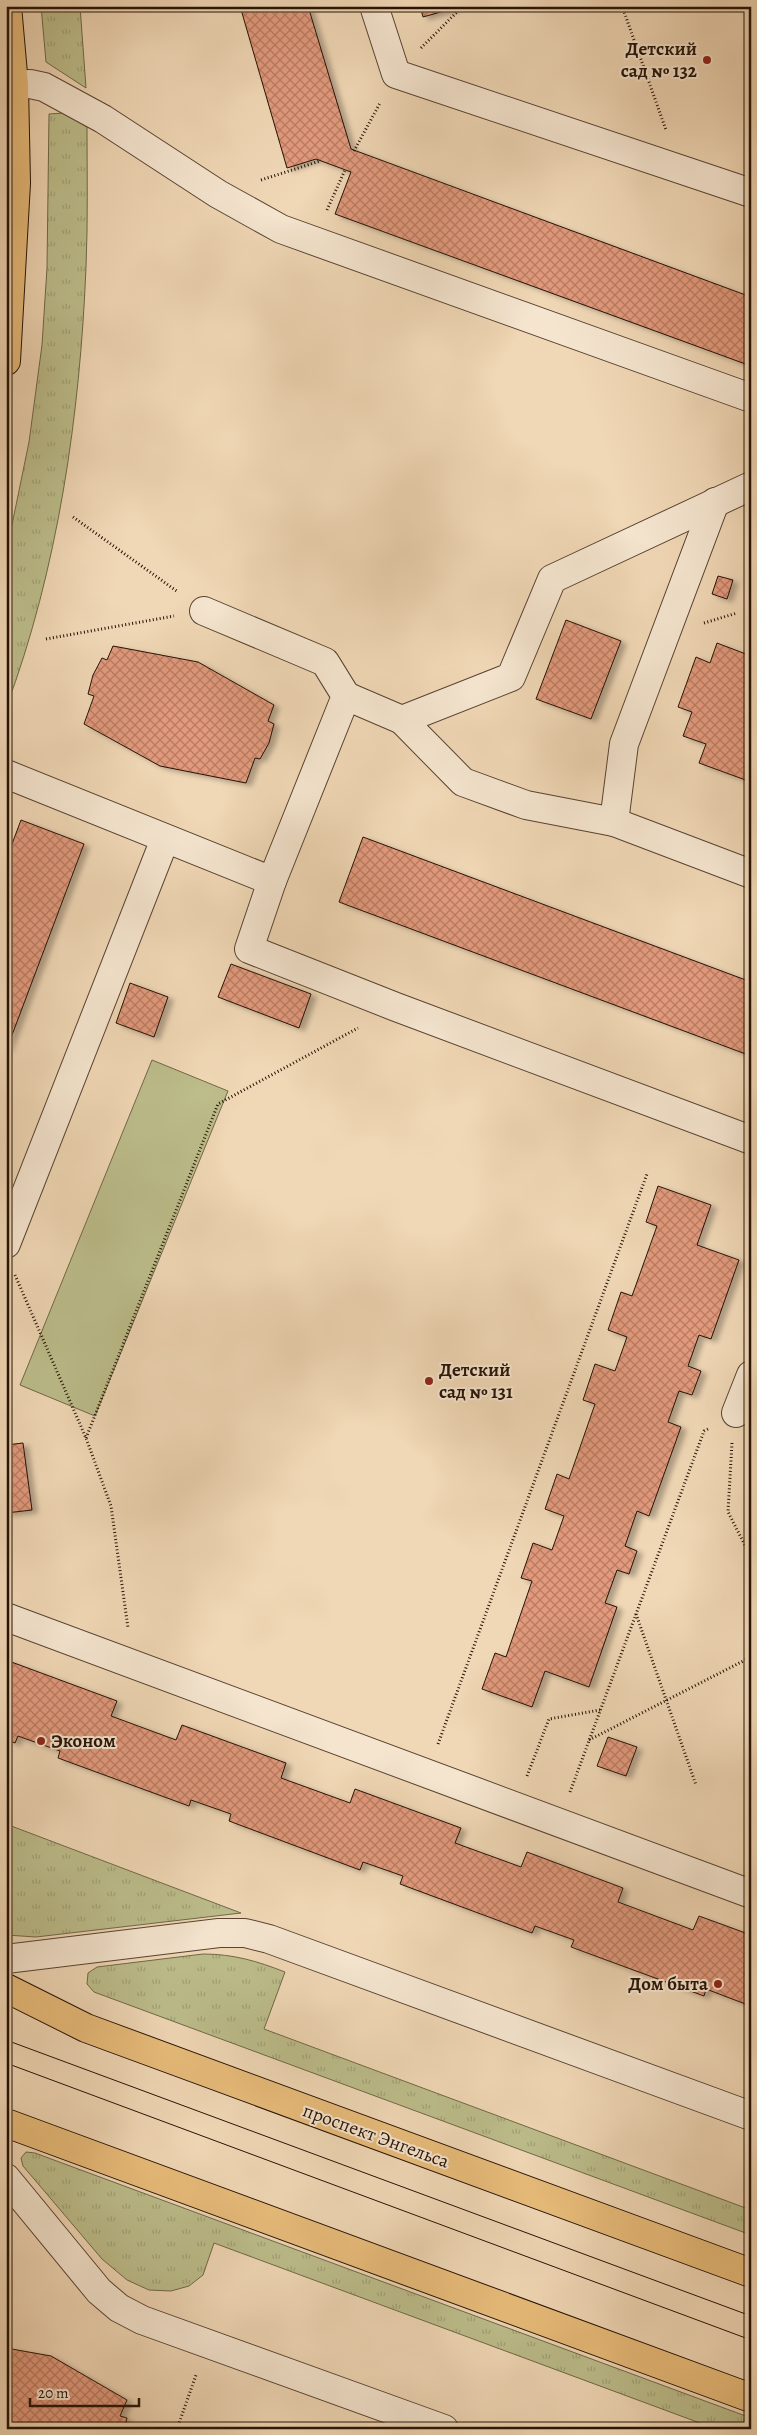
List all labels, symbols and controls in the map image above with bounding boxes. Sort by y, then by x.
place label: Детский сад № 132 [621,36,697,84]
marker: Детский сад № 132 [701,54,713,66]
place label: Детский сад № 131 [439,1357,513,1405]
marker: Детский сад № 131 [423,1375,435,1387]
place label: Эконом [51,1728,116,1754]
marker: Эконом [35,1735,47,1747]
place label: Дом быта [628,1971,709,1997]
marker: Дом быта [712,1978,724,1990]
street label: проспект Энгельса [299,2097,453,2175]
scale bar [30,2375,139,2407]
text: 20 m [38,2383,69,2403]

